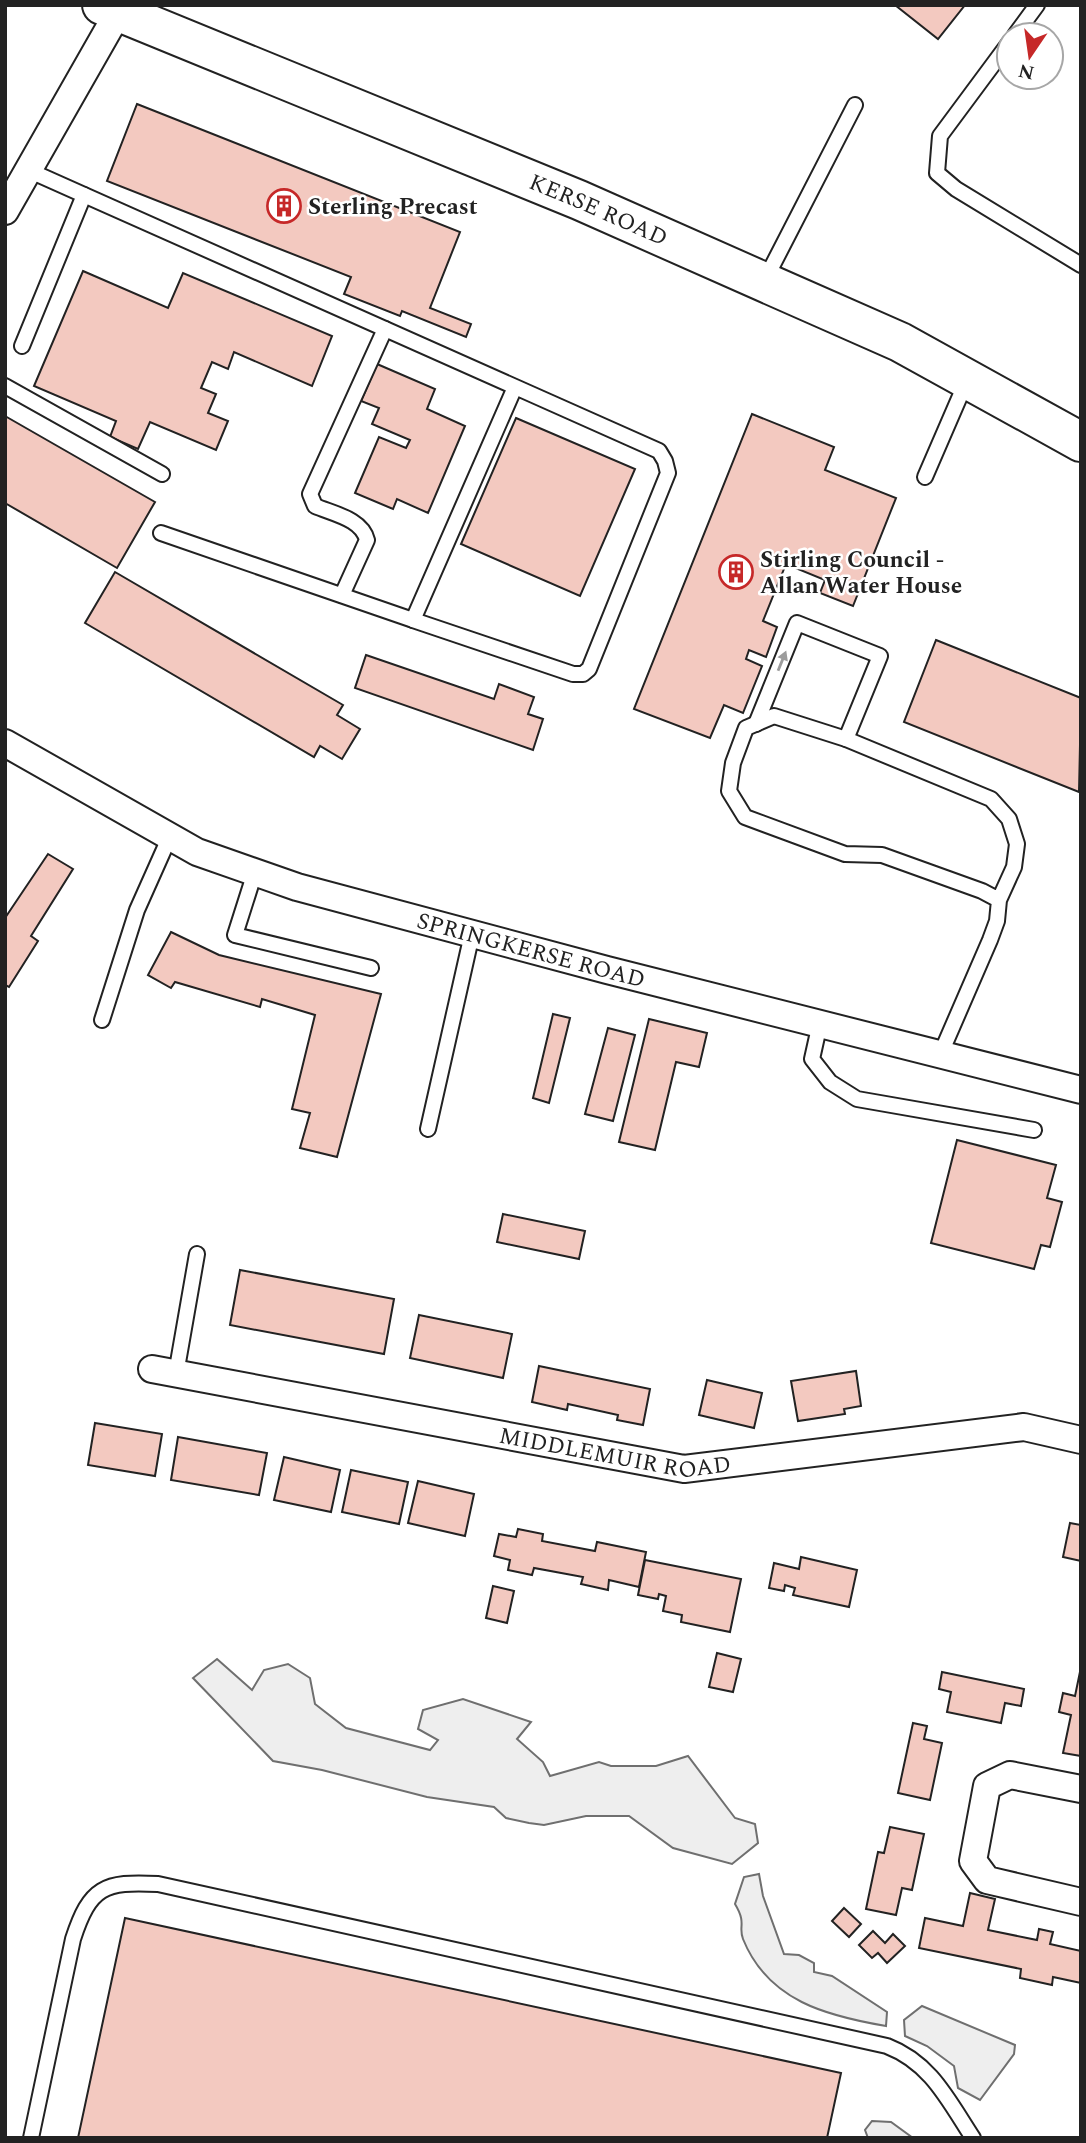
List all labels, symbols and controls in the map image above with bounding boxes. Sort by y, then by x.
north arrow [995,21,1065,91]
text: N [1016,55,1037,87]
street label: KERSE ROAD [523,165,673,256]
building icon: Sterling Precast [265,187,303,225]
place label: Sterling Precast [308,190,478,225]
place label: Stirling Council - Allan Water House [760,543,962,604]
building icon: Stirling Council - Allan Water House [717,553,755,591]
one-way arrow [776,650,787,671]
street label: SPRINGKERSE ROAD [413,904,649,998]
street label: MIDDLEMUIR ROAD [496,1419,733,1489]

